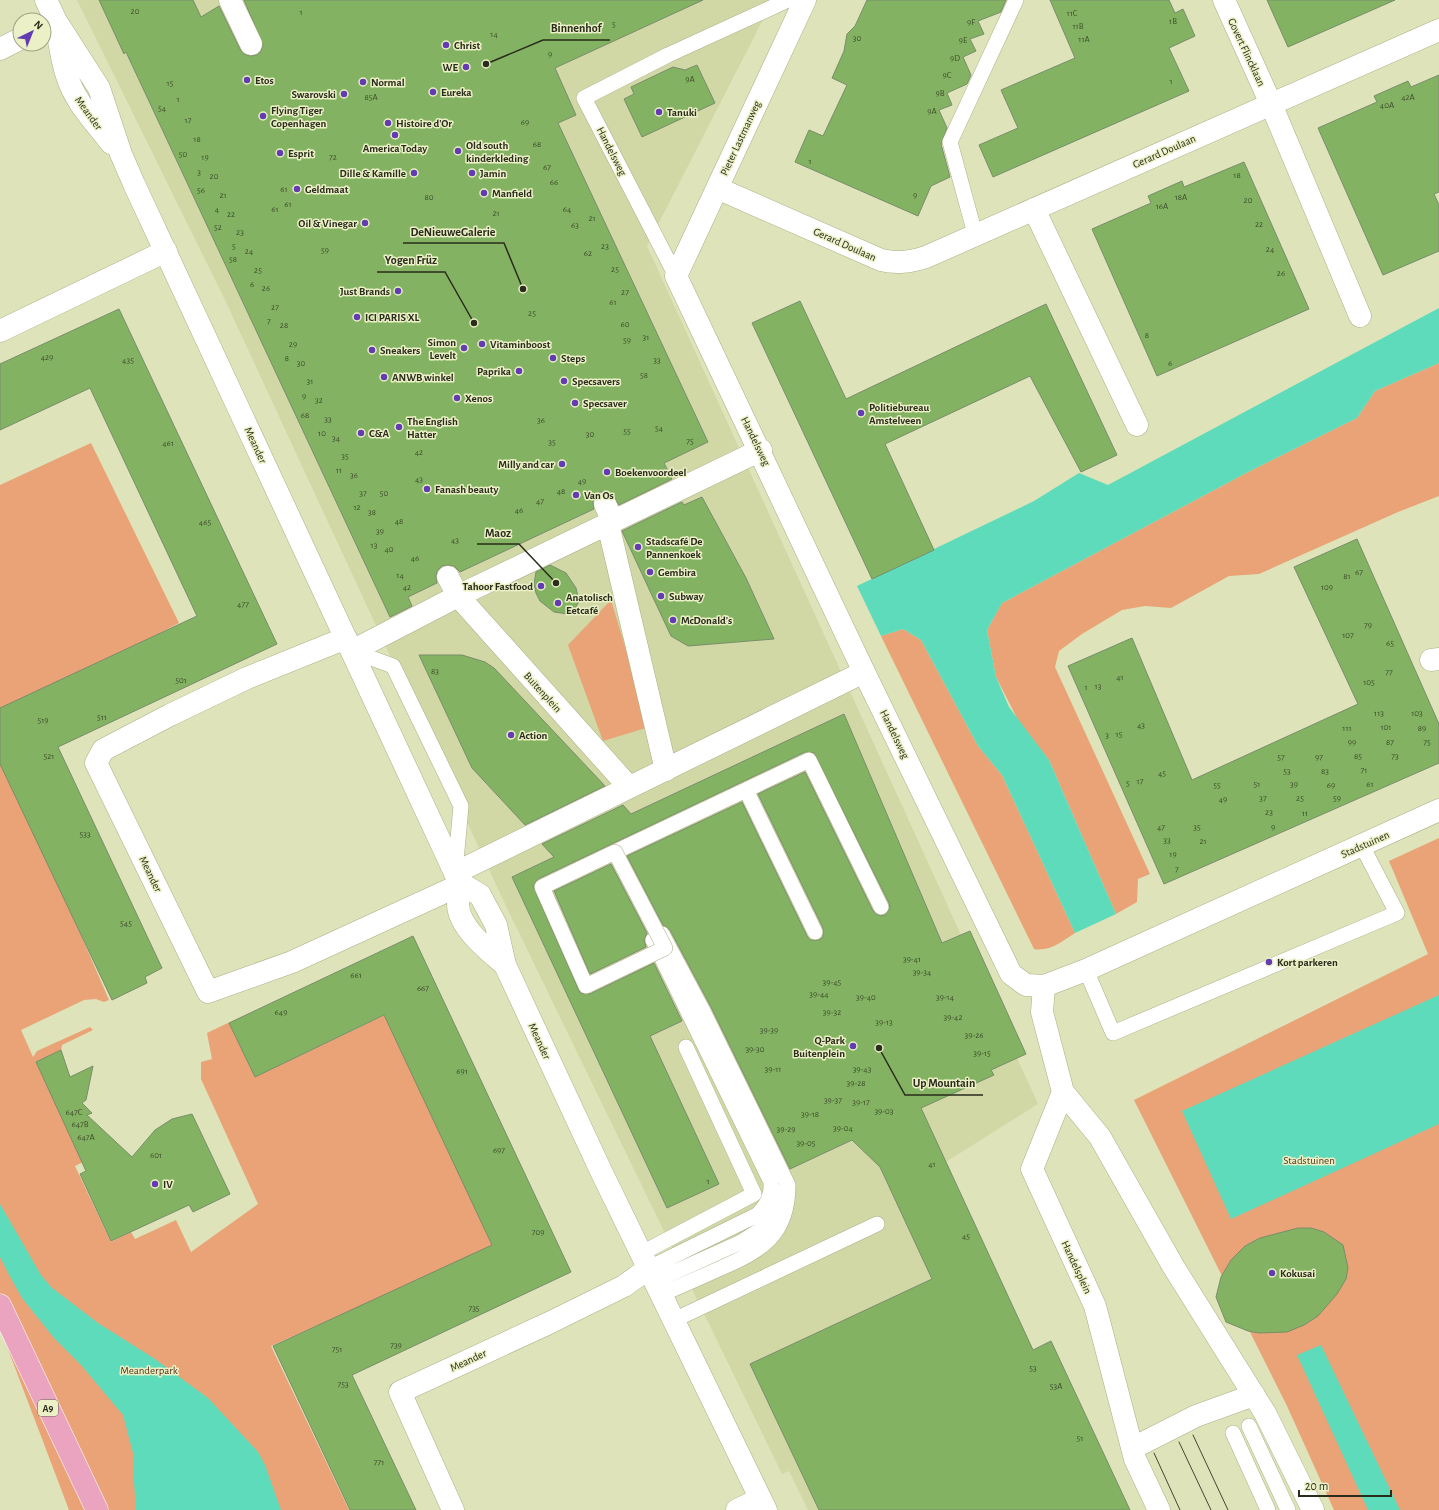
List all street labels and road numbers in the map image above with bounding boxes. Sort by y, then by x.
street label: Govert Flincklaan [1226,17,1267,88]
street label: Meander [73,94,105,132]
street label: Pieter Lastmanweg [718,98,763,177]
street label: Handelsweg [595,125,629,178]
street label: Gerard Doulaan [1131,133,1197,170]
street label: Gerard Doulaan [812,226,878,263]
street label: Handelsweg [739,415,772,468]
street label: Meander [242,425,269,465]
street label: Buitenplein [522,670,563,715]
street label: Handelsweg [878,708,911,761]
street label: Stadstuinen [1339,829,1391,860]
street label: Meander [137,855,164,894]
street label: Meander [526,1021,553,1061]
street label: Handelsplein [1059,1239,1094,1295]
street label: Meander [448,1347,488,1374]
road number: A9 [38,1400,58,1416]

